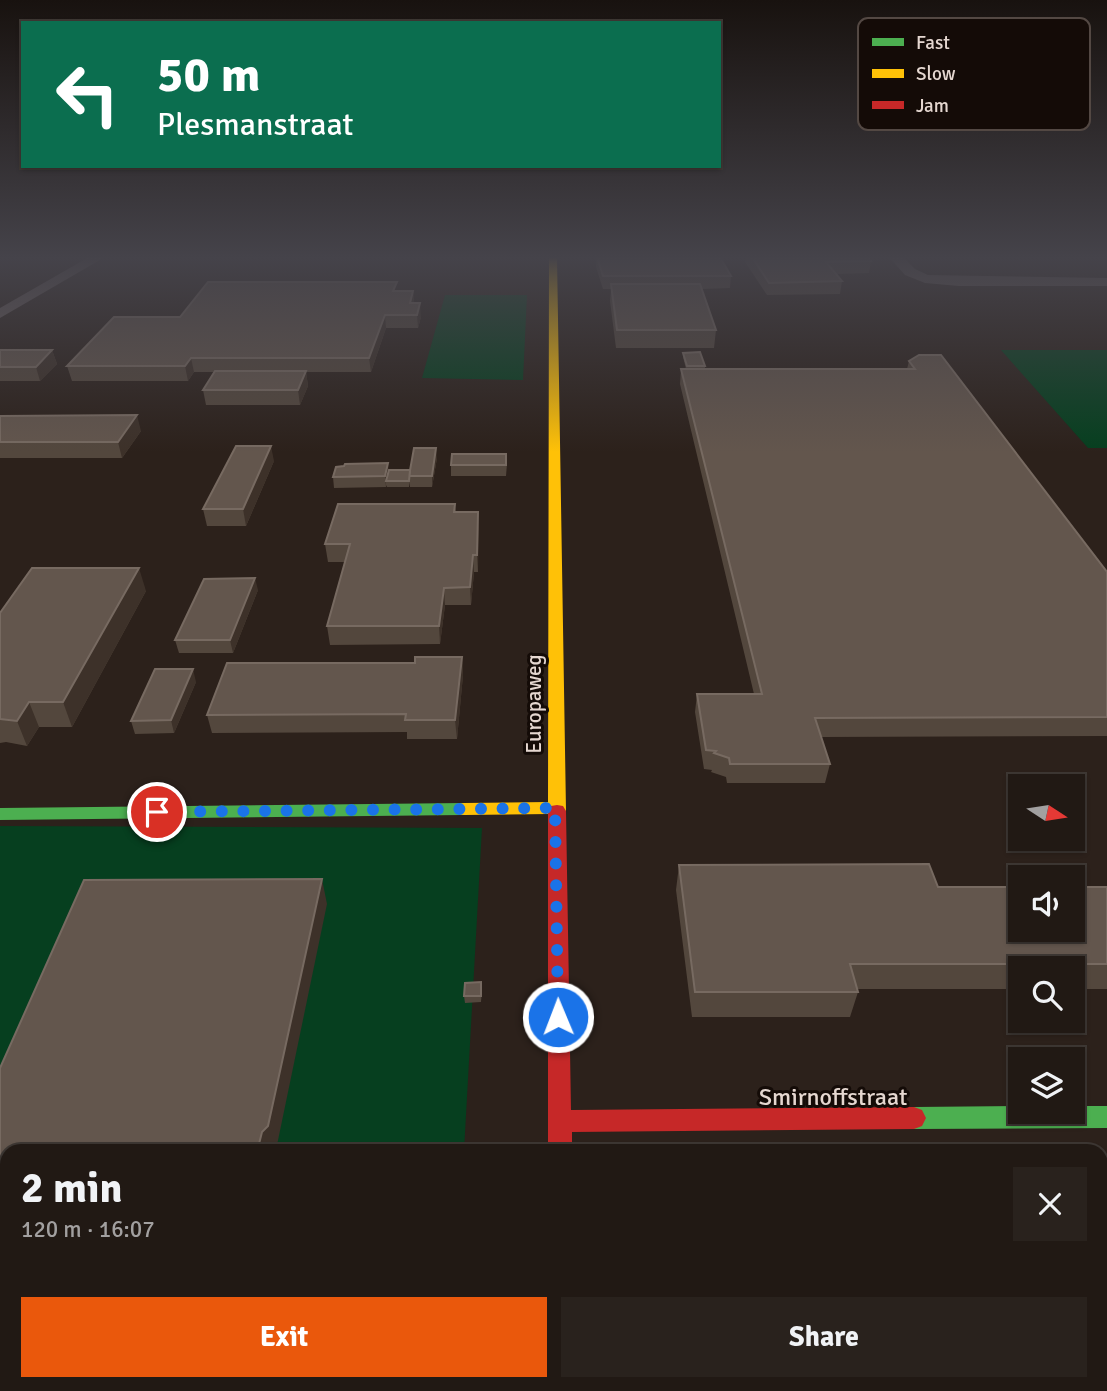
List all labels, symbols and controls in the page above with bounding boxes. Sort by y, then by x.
legend [858,18,1090,130]
text: Fast [916,31,950,55]
text: 50 m [157,45,260,105]
icon: left [42,49,133,140]
text: Slow [916,62,956,86]
text: Jam [916,94,949,118]
text: Plesmanstraat [157,105,353,144]
street label: Europaweg [521,654,547,754]
north arrow [1008,774,1085,850]
map controls [1008,774,1085,1124]
pin [127,782,187,842]
icon: arrive [138,793,176,831]
button: sound [1008,865,1085,942]
button: search [1008,956,1085,1033]
position arrow [521,980,595,1054]
button: layers [1008,1047,1085,1124]
street label: Smirnoffstraat [759,1082,907,1112]
text: 2 min [21,1163,122,1214]
button: close [1013,1167,1087,1241]
text: 120 m · 16:07 [21,1215,155,1244]
button: Exit [21,1297,547,1377]
button: Share [561,1297,1087,1377]

